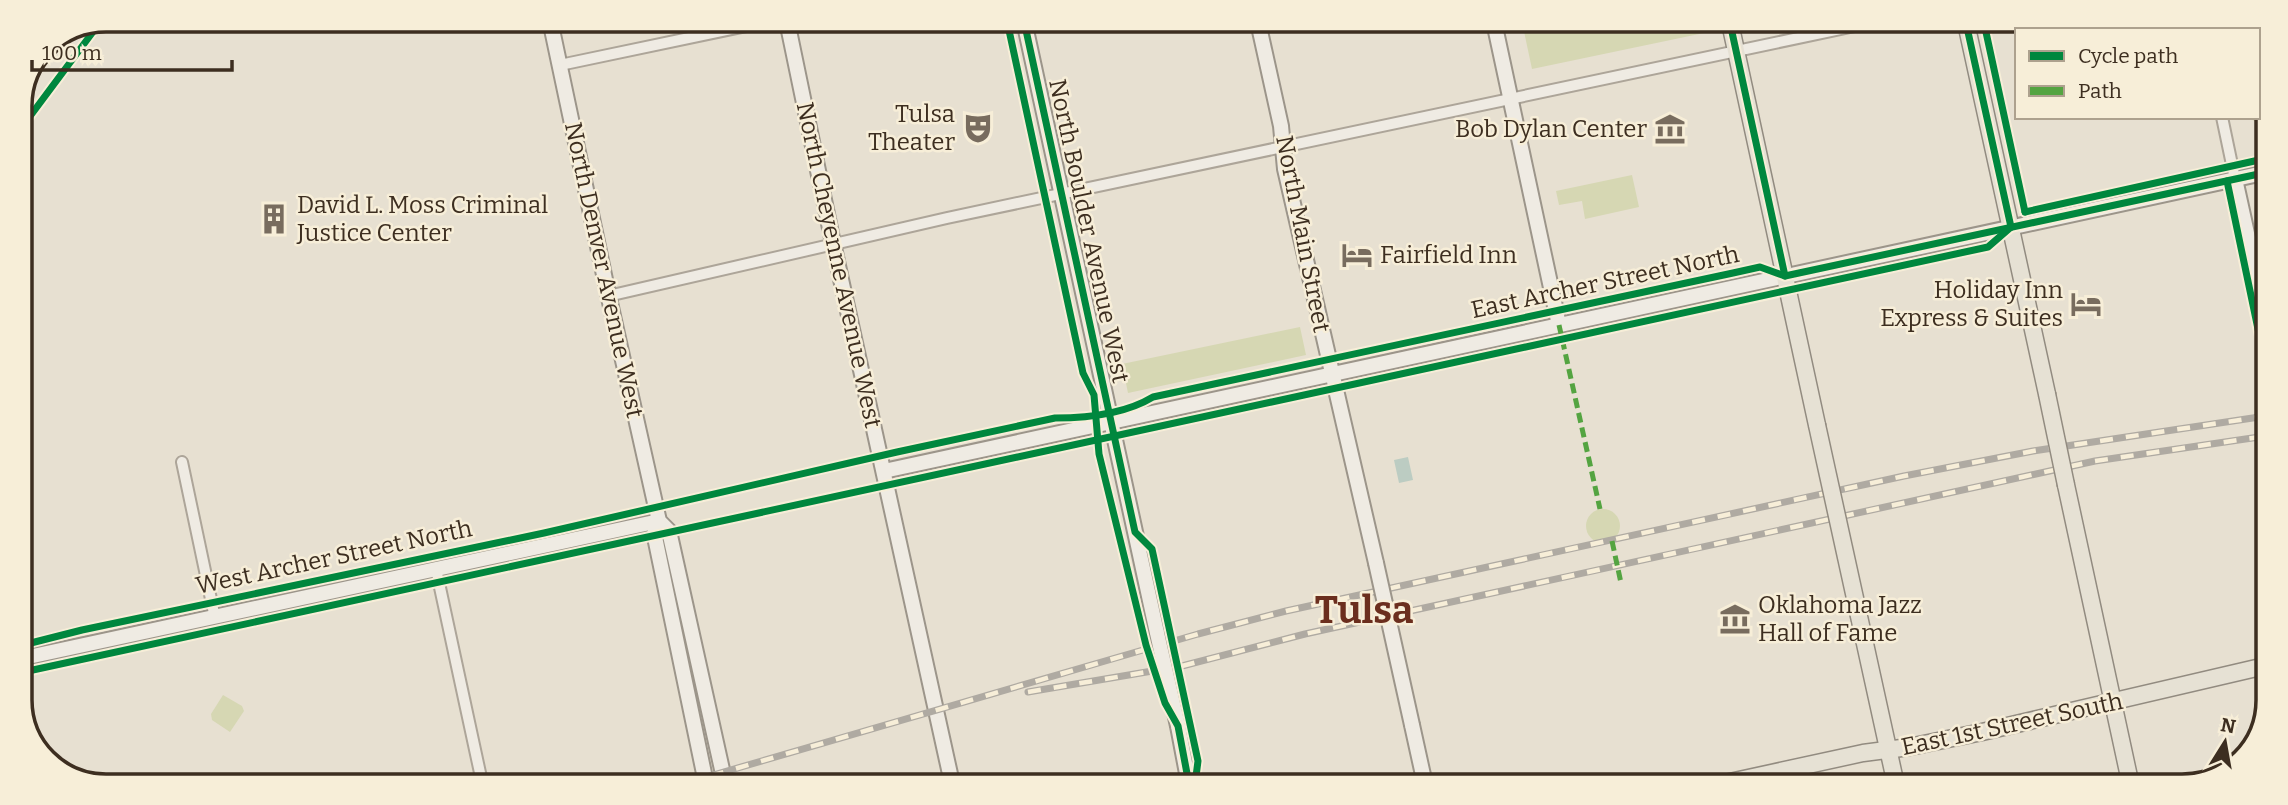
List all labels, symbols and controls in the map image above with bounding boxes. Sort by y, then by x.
scale bar [32,28,231,72]
legend [2015,28,2260,119]
text: 100 m [42,40,102,66]
text: Cycle path [2078,43,2178,69]
street label: North Boulder Avenue West [1043,76,1135,386]
text: Path [2078,78,2122,104]
street label: North Cheyenne Avenue West [791,100,887,431]
place label: Tulsa Theater [868,100,955,156]
theatre icon: Tulsa Theater [961,111,995,145]
museum icon: Bob Dylan Center [1653,112,1687,146]
place label: Bob Dylan Center [1455,115,1647,143]
street label: North Denver Avenue West [559,119,649,421]
street label: North Main Street [1270,133,1336,335]
place label: David L. Moss Criminal Justice Center [296,191,548,247]
building icon: David L. Moss Criminal Justice Center [257,202,291,236]
hotel icon: Fairfield Inn [1340,238,1374,272]
street label: East Archer Street North [1468,240,1742,324]
place label: Fairfield Inn [1380,241,1517,269]
place label: Holiday Inn Express & Suites [1880,276,2063,332]
hotel icon: Holiday Inn Express & Suites [2069,287,2103,321]
street label: West Archer Street North [193,514,475,600]
district label: Tulsa [1315,587,1413,633]
place label: Oklahoma Jazz Hall of Fame [1758,591,1922,647]
museum icon: Oklahoma Jazz Hall of Fame [1718,602,1752,636]
street label: East 1st Street South [1899,687,2125,761]
north arrow [2190,707,2260,777]
text: N [2219,713,2238,739]

